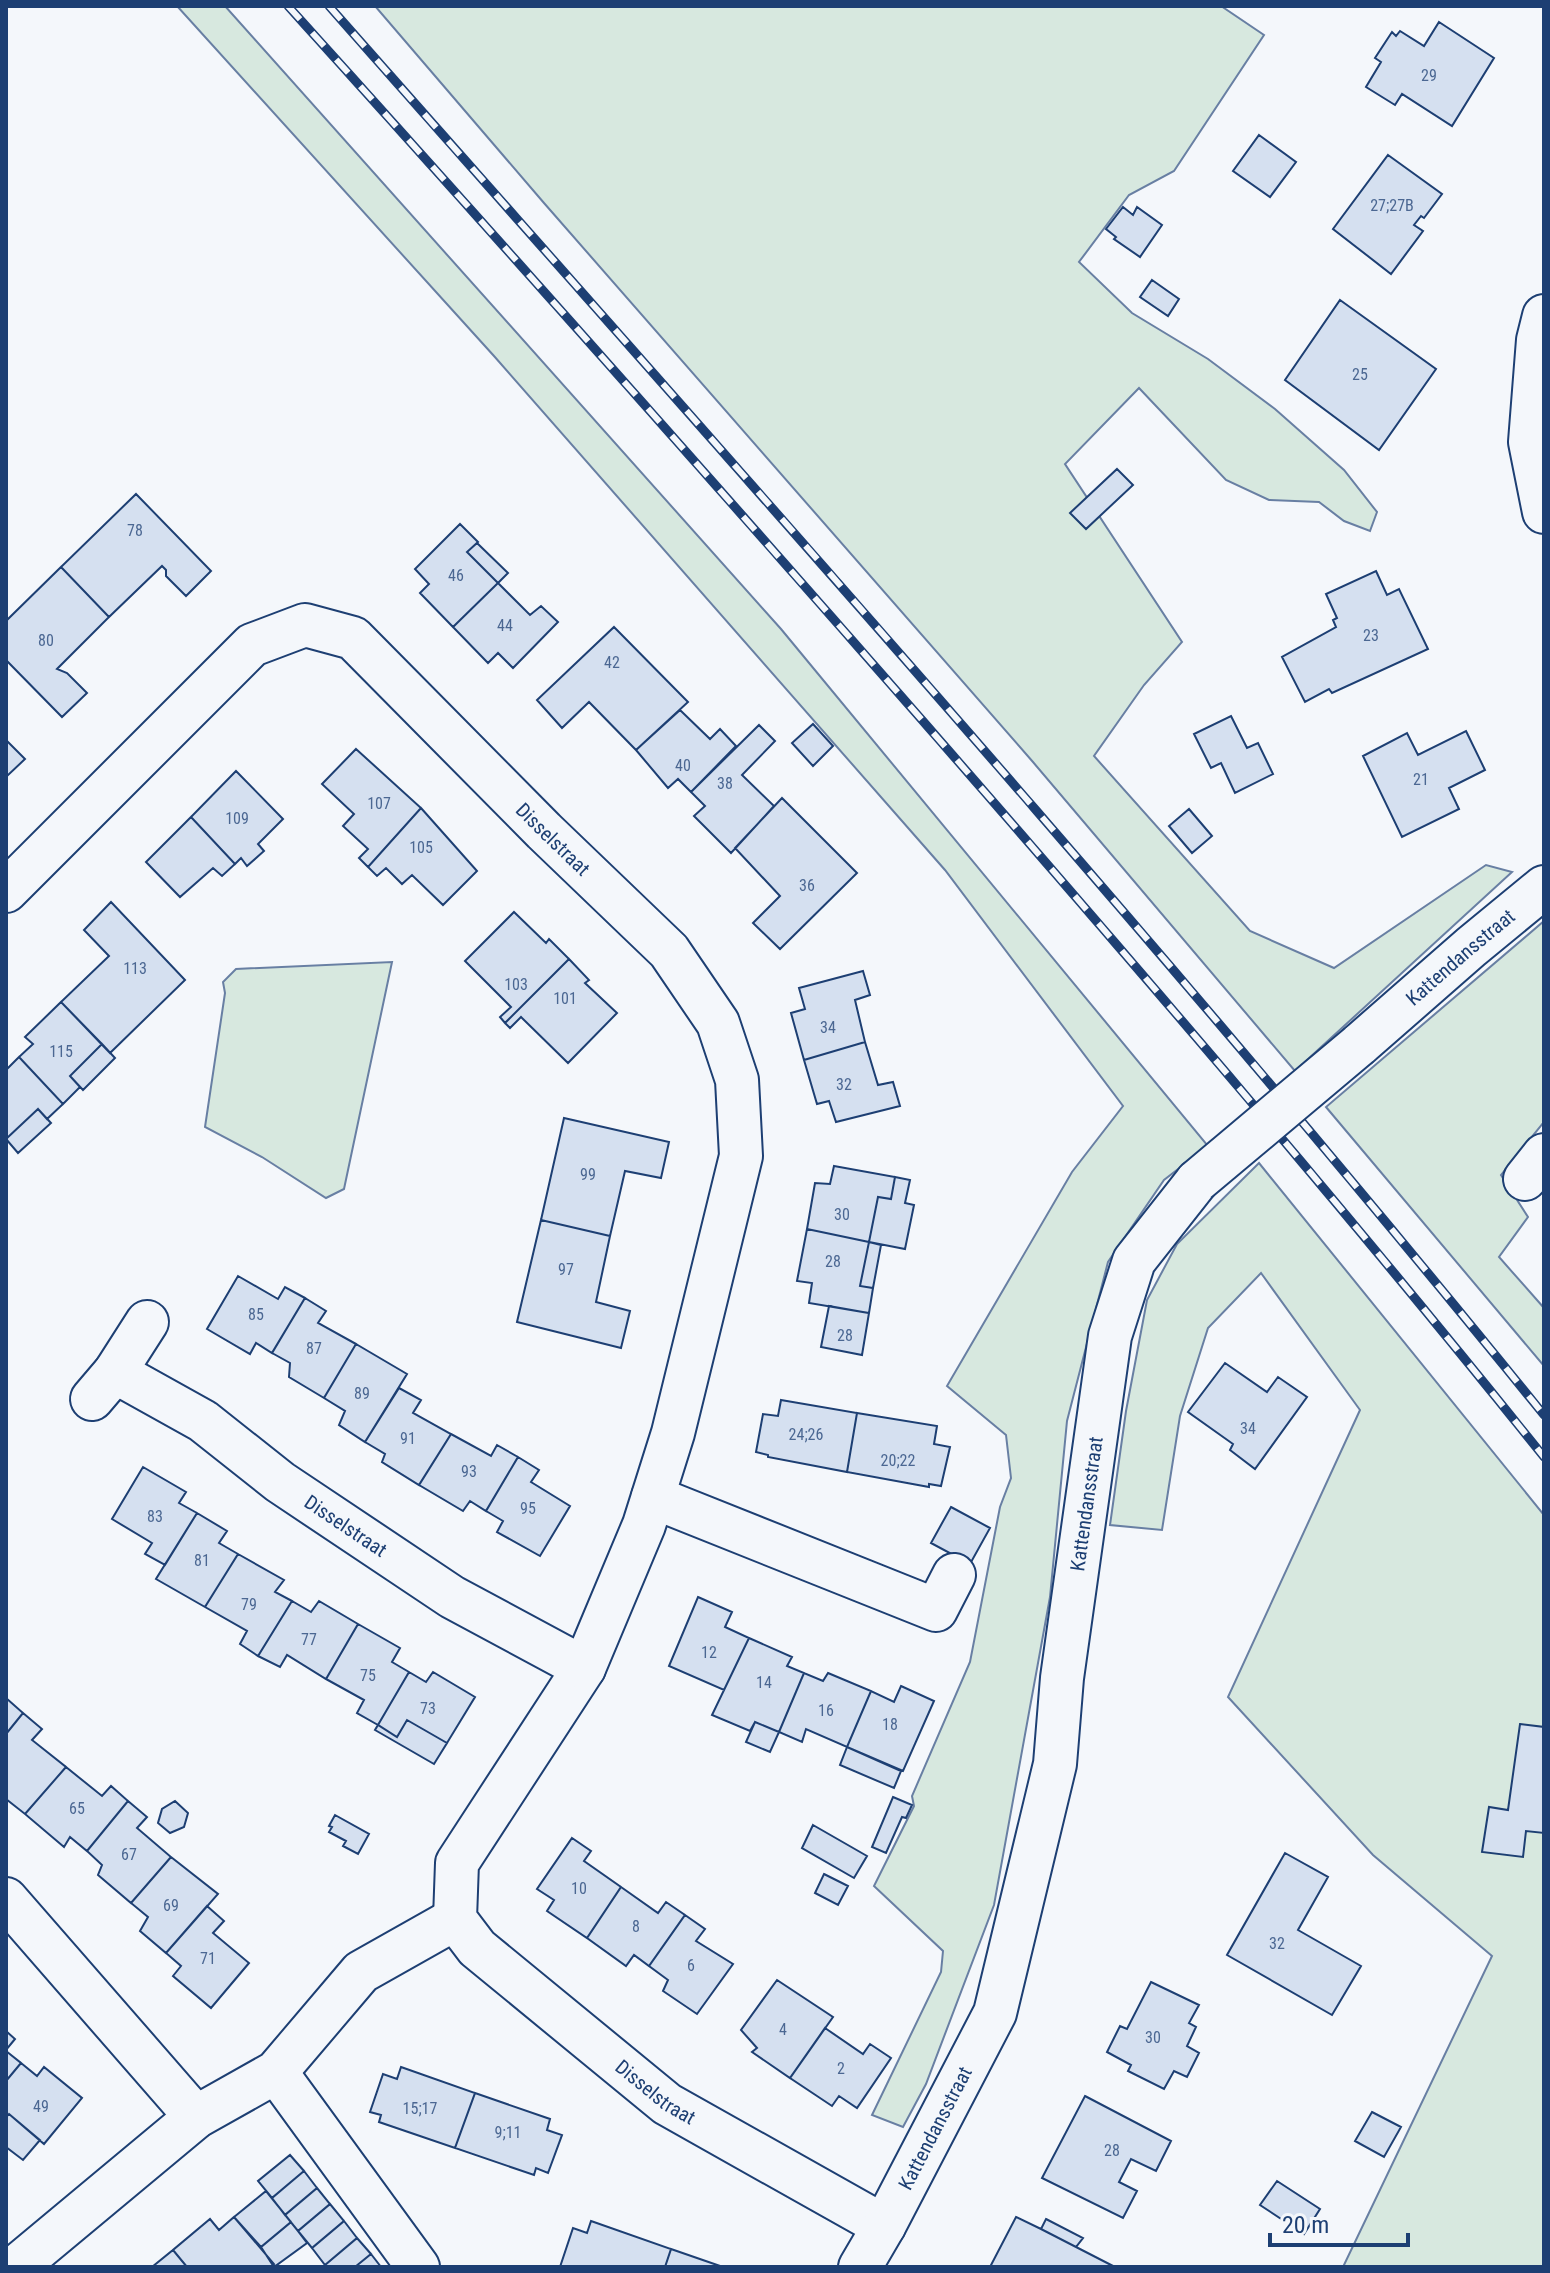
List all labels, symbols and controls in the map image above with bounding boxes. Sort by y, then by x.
house number: 29 [1421,66,1437,85]
house number: 27;27B [1370,196,1414,215]
house number: 25 [1352,365,1368,384]
house number: 78 [127,521,143,540]
house number: 46 [448,566,464,585]
house number: 44 [497,616,513,635]
house number: 23 [1363,626,1379,645]
house number: 80 [38,631,54,650]
house number: 42 [604,653,620,672]
house number: 40 [675,756,691,775]
house number: 21 [1413,770,1429,789]
house number: 38 [717,774,733,793]
house number: 107 [367,794,391,813]
street label: Disselstraat [511,798,595,881]
house number: 109 [225,809,249,828]
house number: 105 [409,838,433,857]
house number: 36 [799,876,815,895]
street label: Kattendansstraat [1401,904,1520,1010]
house number: 113 [123,959,147,978]
house number: 103 [504,975,528,994]
house number: 101 [553,989,577,1008]
house number: 34 [820,1018,836,1037]
house number: 115 [49,1042,73,1061]
house number: 32 [836,1075,852,1094]
house number: 99 [580,1165,596,1184]
house number: 30 [834,1205,850,1224]
house number: 28 [825,1252,841,1271]
house number: 97 [558,1260,574,1279]
house number: 85 [248,1305,264,1324]
house number: 28 [837,1326,853,1345]
house number: 87 [306,1339,322,1358]
house number: 89 [354,1384,370,1403]
house number: 34 [1240,1419,1256,1438]
house number: 24;26 [789,1425,824,1444]
house number: 91 [400,1429,416,1448]
street label: Kattendansstraat [1065,1435,1108,1573]
house number: 20;22 [881,1451,916,1470]
house number: 93 [461,1462,477,1481]
street label: Disselstraat [300,1490,392,1562]
house number: 95 [520,1499,536,1518]
house number: 83 [147,1507,163,1526]
house number: 81 [194,1551,210,1570]
house number: 79 [241,1595,257,1614]
house number: 77 [301,1630,317,1649]
house number: 12 [701,1643,717,1662]
house number: 75 [360,1666,376,1685]
house number: 14 [756,1673,772,1692]
house number: 73 [420,1699,436,1718]
house number: 16 [818,1701,834,1720]
house number: 18 [882,1715,898,1734]
house number: 65 [69,1799,85,1818]
house number: 67 [121,1845,137,1864]
house number: 10 [571,1879,587,1898]
house number: 69 [163,1896,179,1915]
house number: 8 [632,1917,640,1936]
house number: 32 [1269,1934,1285,1953]
house number: 71 [200,1949,216,1968]
house number: 6 [687,1956,695,1975]
house number: 4 [779,2020,787,2039]
house number: 30 [1145,2028,1161,2047]
street label: Disselstraat [611,2055,700,2130]
house number: 2 [837,2059,845,2078]
street label: Kattendansstraat [893,2062,977,2194]
house number: 49 [33,2097,49,2116]
house number: 15;17 [403,2099,438,2118]
house number: 9;11 [495,2123,521,2142]
house number: 28 [1104,2141,1120,2160]
scale bar [1270,2197,1408,2247]
text: 20 m [1282,2211,1329,2239]

